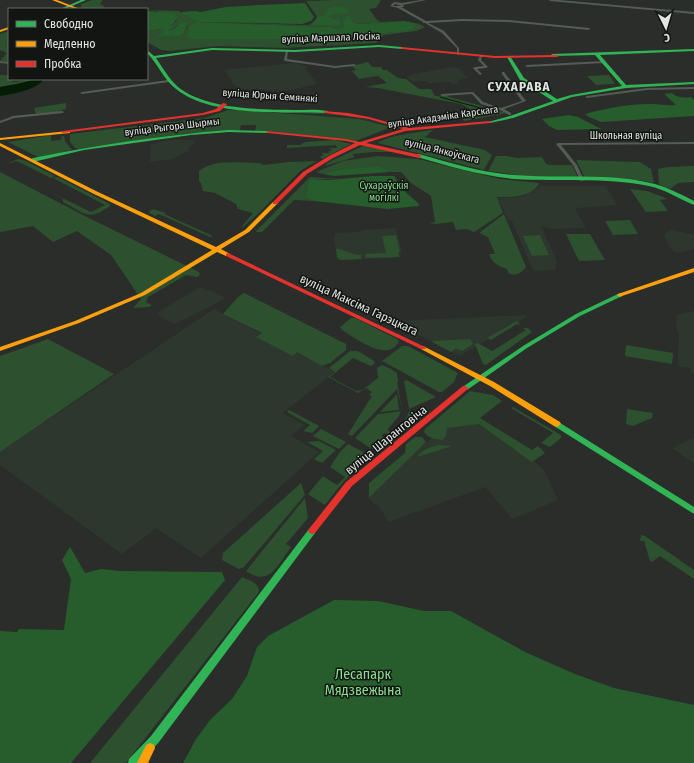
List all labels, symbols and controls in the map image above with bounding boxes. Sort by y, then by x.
legend [8,8,148,80]
north arrow [646,8,686,48]
text: Свободно [44,17,93,31]
street label: вуліца Маршала Лосіка [281,29,381,46]
text: С [663,31,670,44]
text: Медленно [44,37,96,51]
text: Пробка [44,57,82,71]
district label: СУХАРАВА [487,79,551,94]
street label: вуліца Юрыя Семянякі [222,86,318,105]
street label: вуліца Акадэміка Карскага [387,102,499,131]
street label: вуліца Рыгора Шырмы [124,114,220,139]
street label: Школьная вуліца [590,129,662,142]
street label: вуліца Янкоўскага [403,135,481,166]
park label: Сухараўскія могілкі [359,179,409,204]
street label: вуліца Максіма Гарэцкага [298,271,420,339]
street label: вуліца Шаранговіча [342,403,430,477]
park label: Лесапарк Мядзвежына [325,666,401,699]

